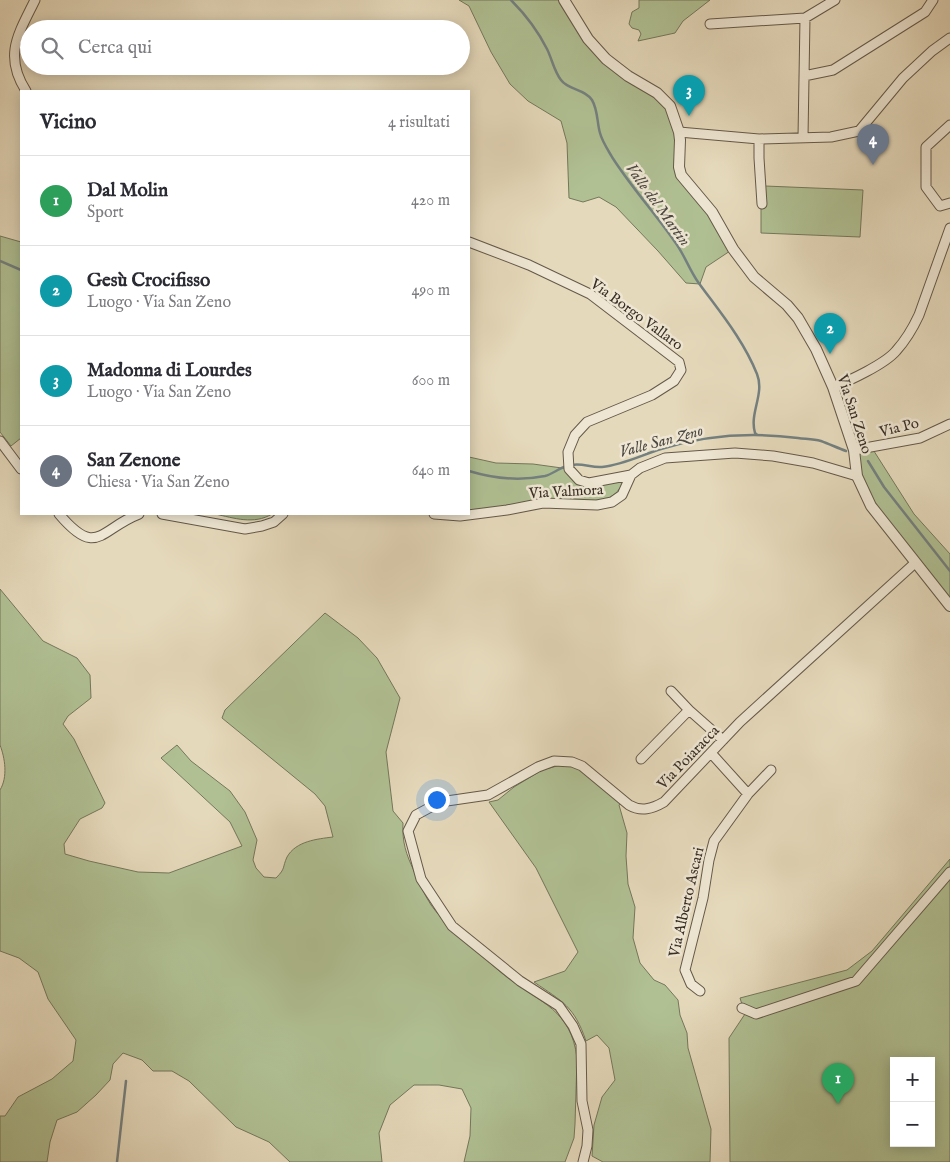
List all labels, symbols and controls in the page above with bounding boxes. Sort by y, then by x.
search box [20,20,470,75]
icon: search [38,34,66,62]
text: Cerca qui [78,36,152,60]
pin: 3 [673,75,705,116]
text: Vicino [40,109,96,136]
text: 4 risultati [388,113,450,133]
pin: 4 [857,124,889,165]
water label: Valle del Martin [621,160,694,251]
text: Dal Molin [87,179,168,203]
text: 1 [53,191,59,211]
text: 420 m [411,191,450,211]
text: Sport [87,203,124,223]
text: Gesù Crocifisso [87,269,210,293]
street label: Via Borgo Vallaro [586,274,687,354]
text: 2 [52,281,60,301]
text: 490 m [411,281,450,301]
text: Luogo · Via San Zeno [87,293,231,313]
pin: 2 [814,313,846,354]
text: Madonna di Lourdes [87,359,252,383]
text: 3 [53,371,59,391]
text: 600 m [412,371,450,391]
street label: Via San Zeno [832,371,876,456]
text: Luogo · Via San Zeno [87,383,231,403]
street label: Via Po [876,413,921,442]
water label: Valle San Zeno [617,421,706,463]
text: San Zenone [87,449,180,473]
text: 4 [52,461,60,481]
text: 640 m [412,461,450,481]
text: Chiesa · Via San Zeno [87,473,230,493]
street label: Via Valmora [527,480,604,503]
street label: Via Poiaracca [652,721,724,794]
your location [424,787,450,813]
street label: Via Alberto Ascari [664,845,708,960]
map controls [890,1057,935,1147]
button: + [890,1057,935,1102]
pin: 1 [822,1063,854,1104]
button: − [890,1102,935,1147]

